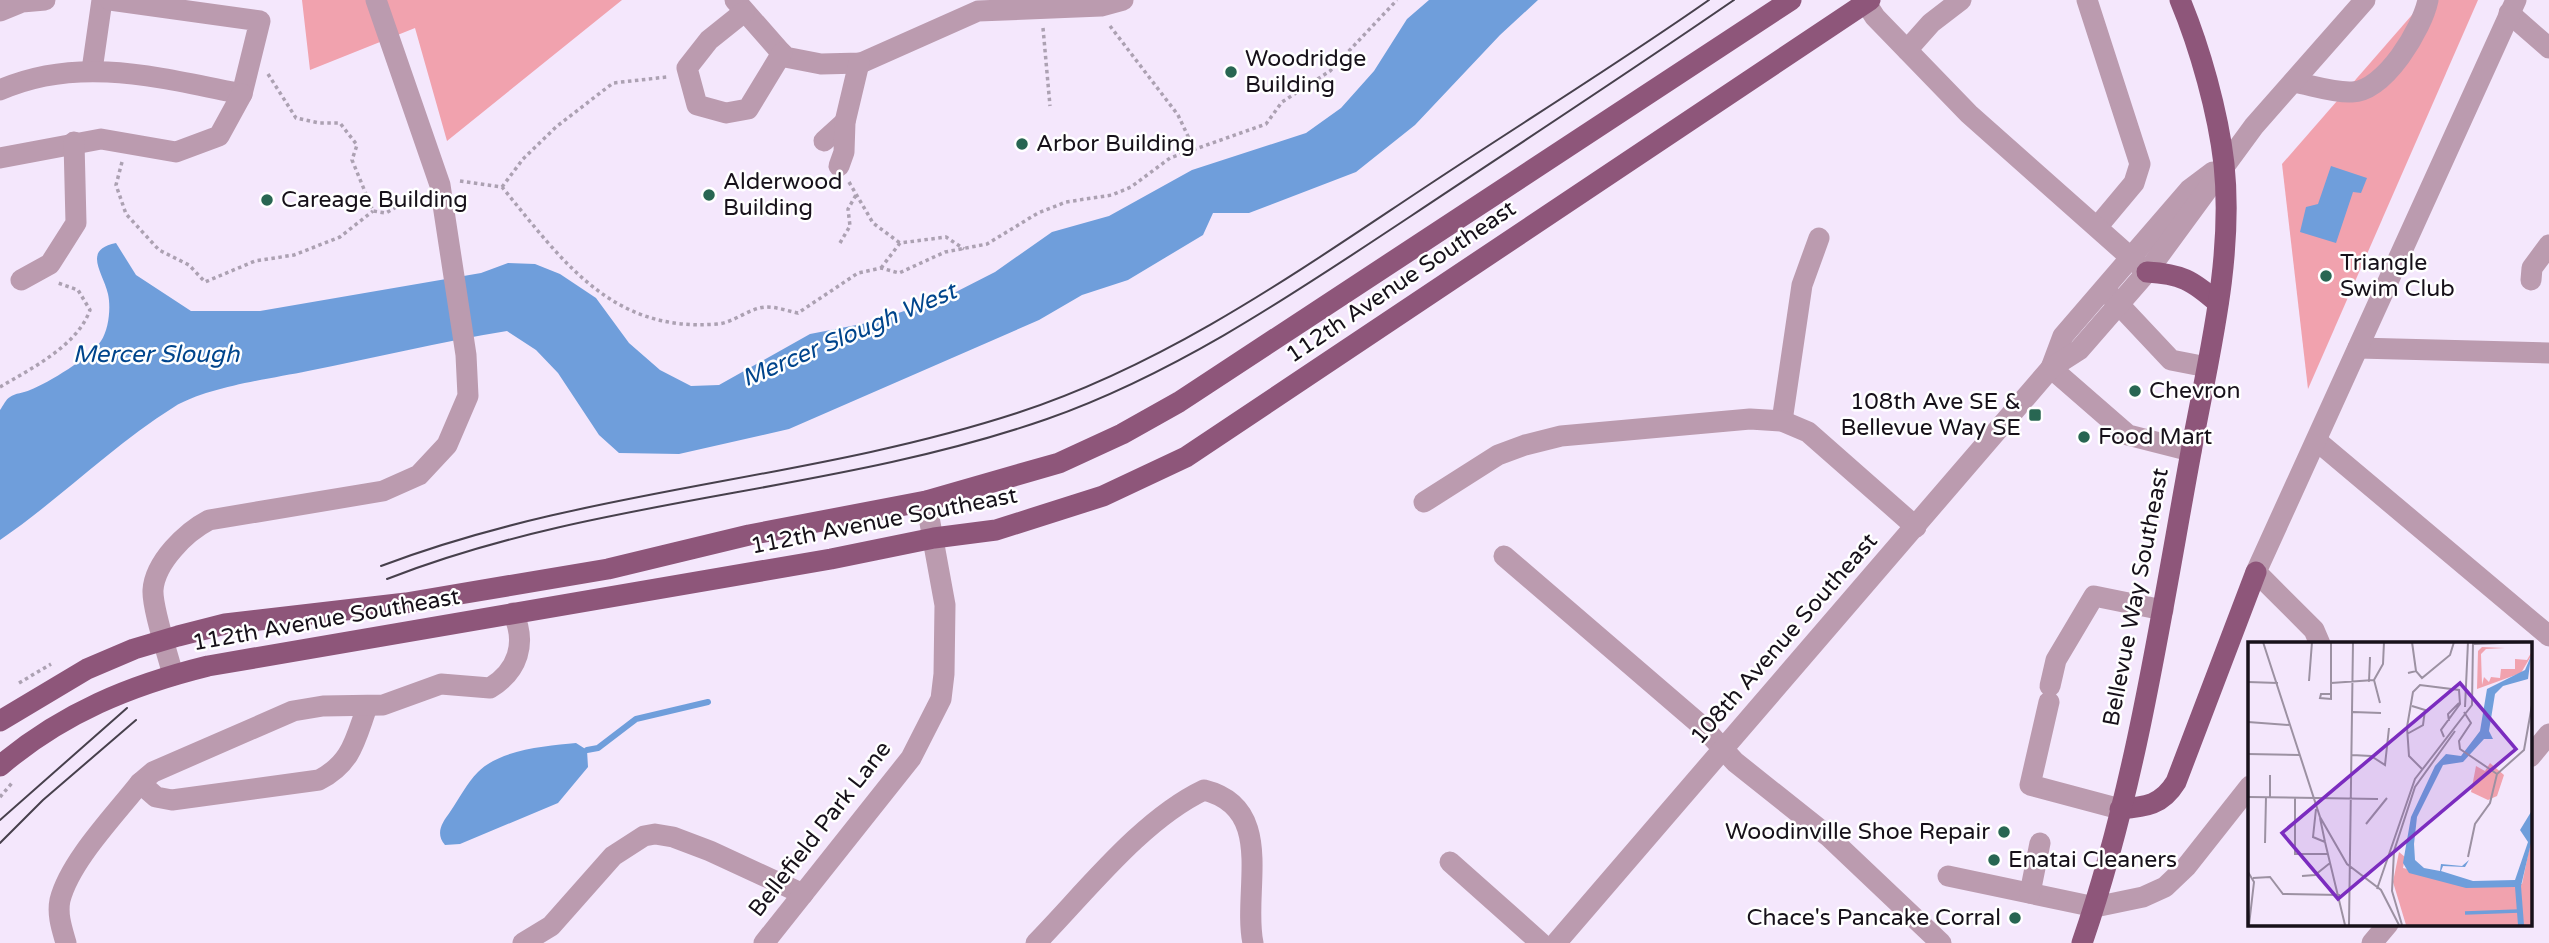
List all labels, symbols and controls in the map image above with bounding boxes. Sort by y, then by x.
place label: Woodridge Building [1245,45,1366,99]
marker: Woodridge Building [1223,64,1239,80]
place label: Arbor Building [1036,130,1195,158]
marker: Arbor Building [1014,136,1030,152]
place label: Alderwood Building [723,168,843,222]
place label: Careage Building [281,186,468,214]
marker: Alderwood Building [701,187,717,203]
marker: Careage Building [259,192,275,208]
street label: 112th Avenue Southeast [1281,194,1521,369]
place label: Triangle Swim Club [2340,249,2455,303]
marker: Triangle Swim Club [2318,268,2334,284]
water label: Mercer Slough West [737,276,963,393]
water label: Mercer Slough [73,340,241,369]
place label: Chevron [2149,377,2241,405]
marker: Chevron [2127,383,2143,399]
place label: 108th Ave SE & Bellevue Way SE [1840,388,2021,442]
marker: 108th Ave SE & Bellevue Way SE [2027,407,2043,423]
place label: Food Mart [2098,423,2212,451]
marker: Food Mart [2076,429,2092,445]
street label: Bellevue Way Southeast [2097,465,2175,728]
street label: 112th Avenue Southeast [748,481,1020,561]
street label: 108th Avenue Southeast [1685,527,1884,750]
street label: 112th Avenue Southeast [190,583,462,657]
inset map [2248,642,2532,926]
street label: Bellefield Park Lane [743,735,897,923]
place label: Woodinville Shoe Repair [1725,818,1990,846]
marker: Woodinville Shoe Repair [1996,824,2012,840]
place label: Enatai Cleaners [2008,846,2177,874]
marker: Enatai Cleaners [1986,852,2002,868]
place label: Chace's Pancake Corral [1747,904,2001,932]
marker: Chace's Pancake Corral [2007,910,2023,926]

